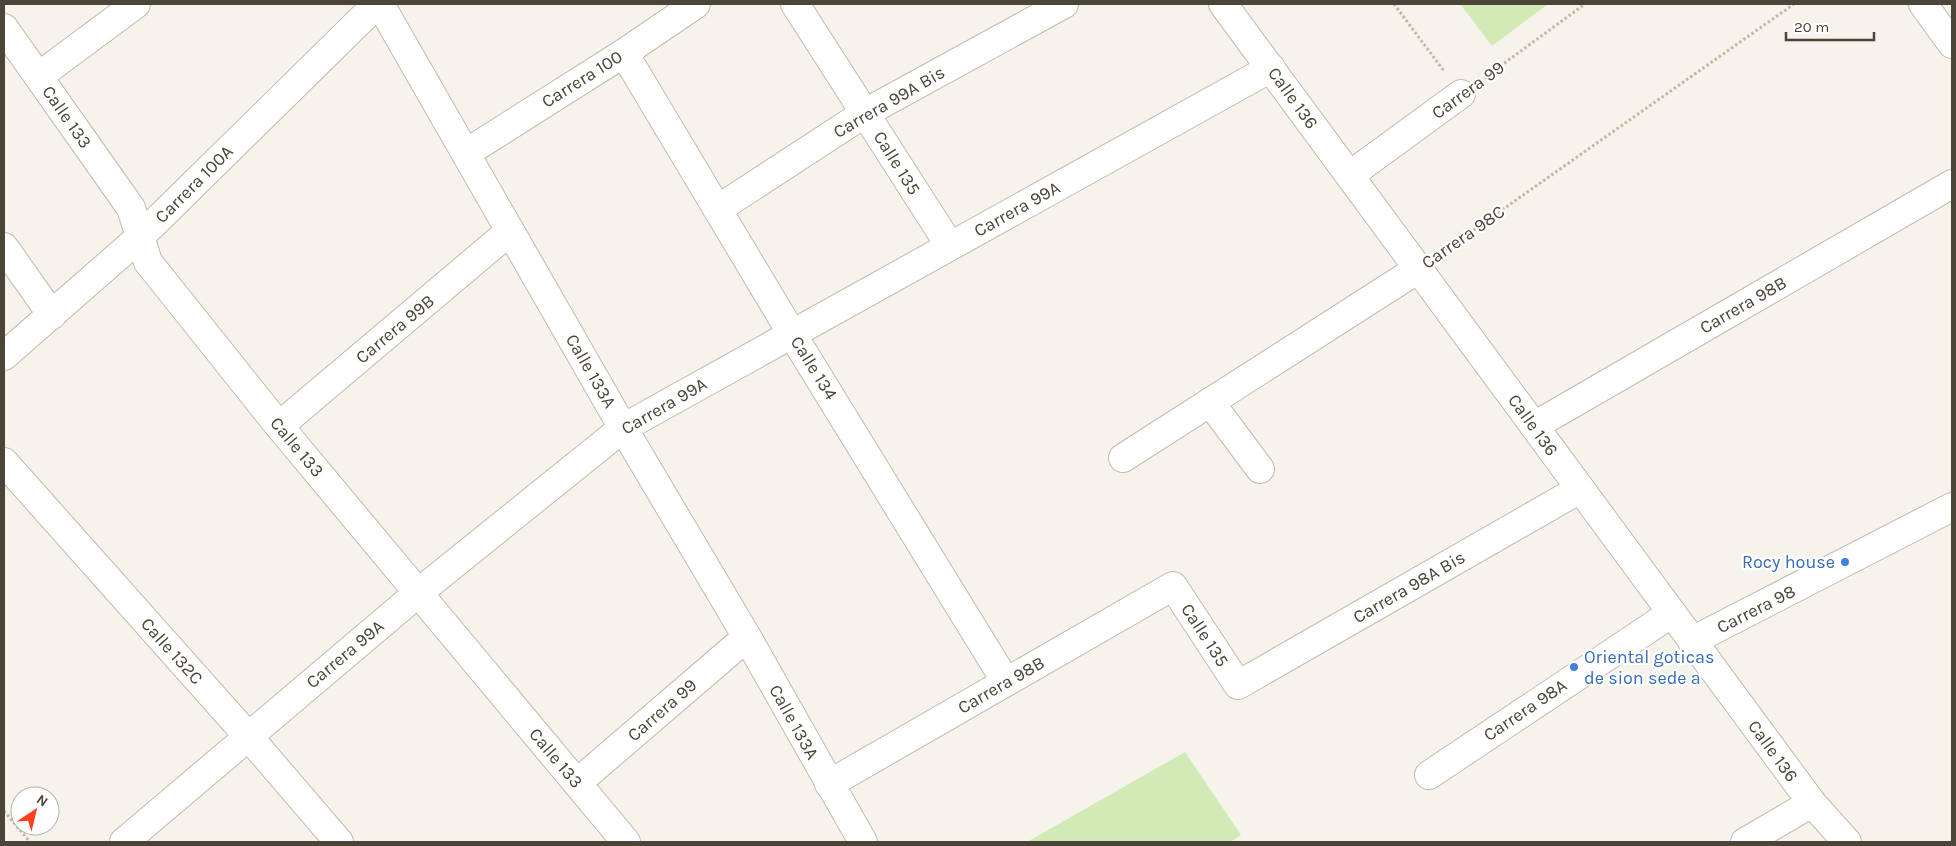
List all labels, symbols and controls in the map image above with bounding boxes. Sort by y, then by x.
scale bar [1786,10,1874,42]
text: 20 m [1794,18,1829,36]
street label: Carrera 100 [537,46,627,112]
street label: Carrera 99 [1427,56,1509,124]
street label: Carrera 99A Bis [829,61,949,143]
street label: Calle 136 [1263,63,1323,133]
street label: Calle 133 [37,81,97,153]
street label: Calle 135 [869,127,925,199]
street label: Carrera 100A [150,140,238,228]
street label: Carrera 99A [970,176,1064,242]
street label: Carrera 98C [1417,200,1509,274]
street label: Carrera 98B [1696,271,1790,339]
street label: Carrera 99B [351,290,439,368]
street label: Calle 133A [561,330,621,412]
street label: Calle 134 [786,332,842,404]
street label: Carrera 99A [617,373,711,439]
street label: Calle 136 [1503,390,1563,460]
street label: Calle 133 [266,412,328,482]
street label: Carrera 98A Bis [1349,546,1469,628]
place label: Rocy house [1742,551,1835,573]
marker: Rocy house [1839,556,1851,568]
street label: Carrera 98 [1713,580,1799,638]
street label: Calle 135 [1176,599,1234,671]
street label: Calle 132C [136,613,208,689]
street label: Carrera 99A [301,615,389,693]
place label: Oriental goticas de sion sede a [1584,646,1714,689]
street label: Carrera 98B [954,651,1048,719]
marker: Oriental goticas de sion sede a [1568,661,1580,673]
street label: Carrera 99 [623,674,701,746]
street label: Carrera 98A [1479,674,1571,746]
street label: Calle 133A [764,681,824,763]
street label: Calle 136 [1743,716,1803,786]
street label: Calle 133 [525,723,587,793]
north arrow [10,786,60,836]
text: N [33,791,51,811]

